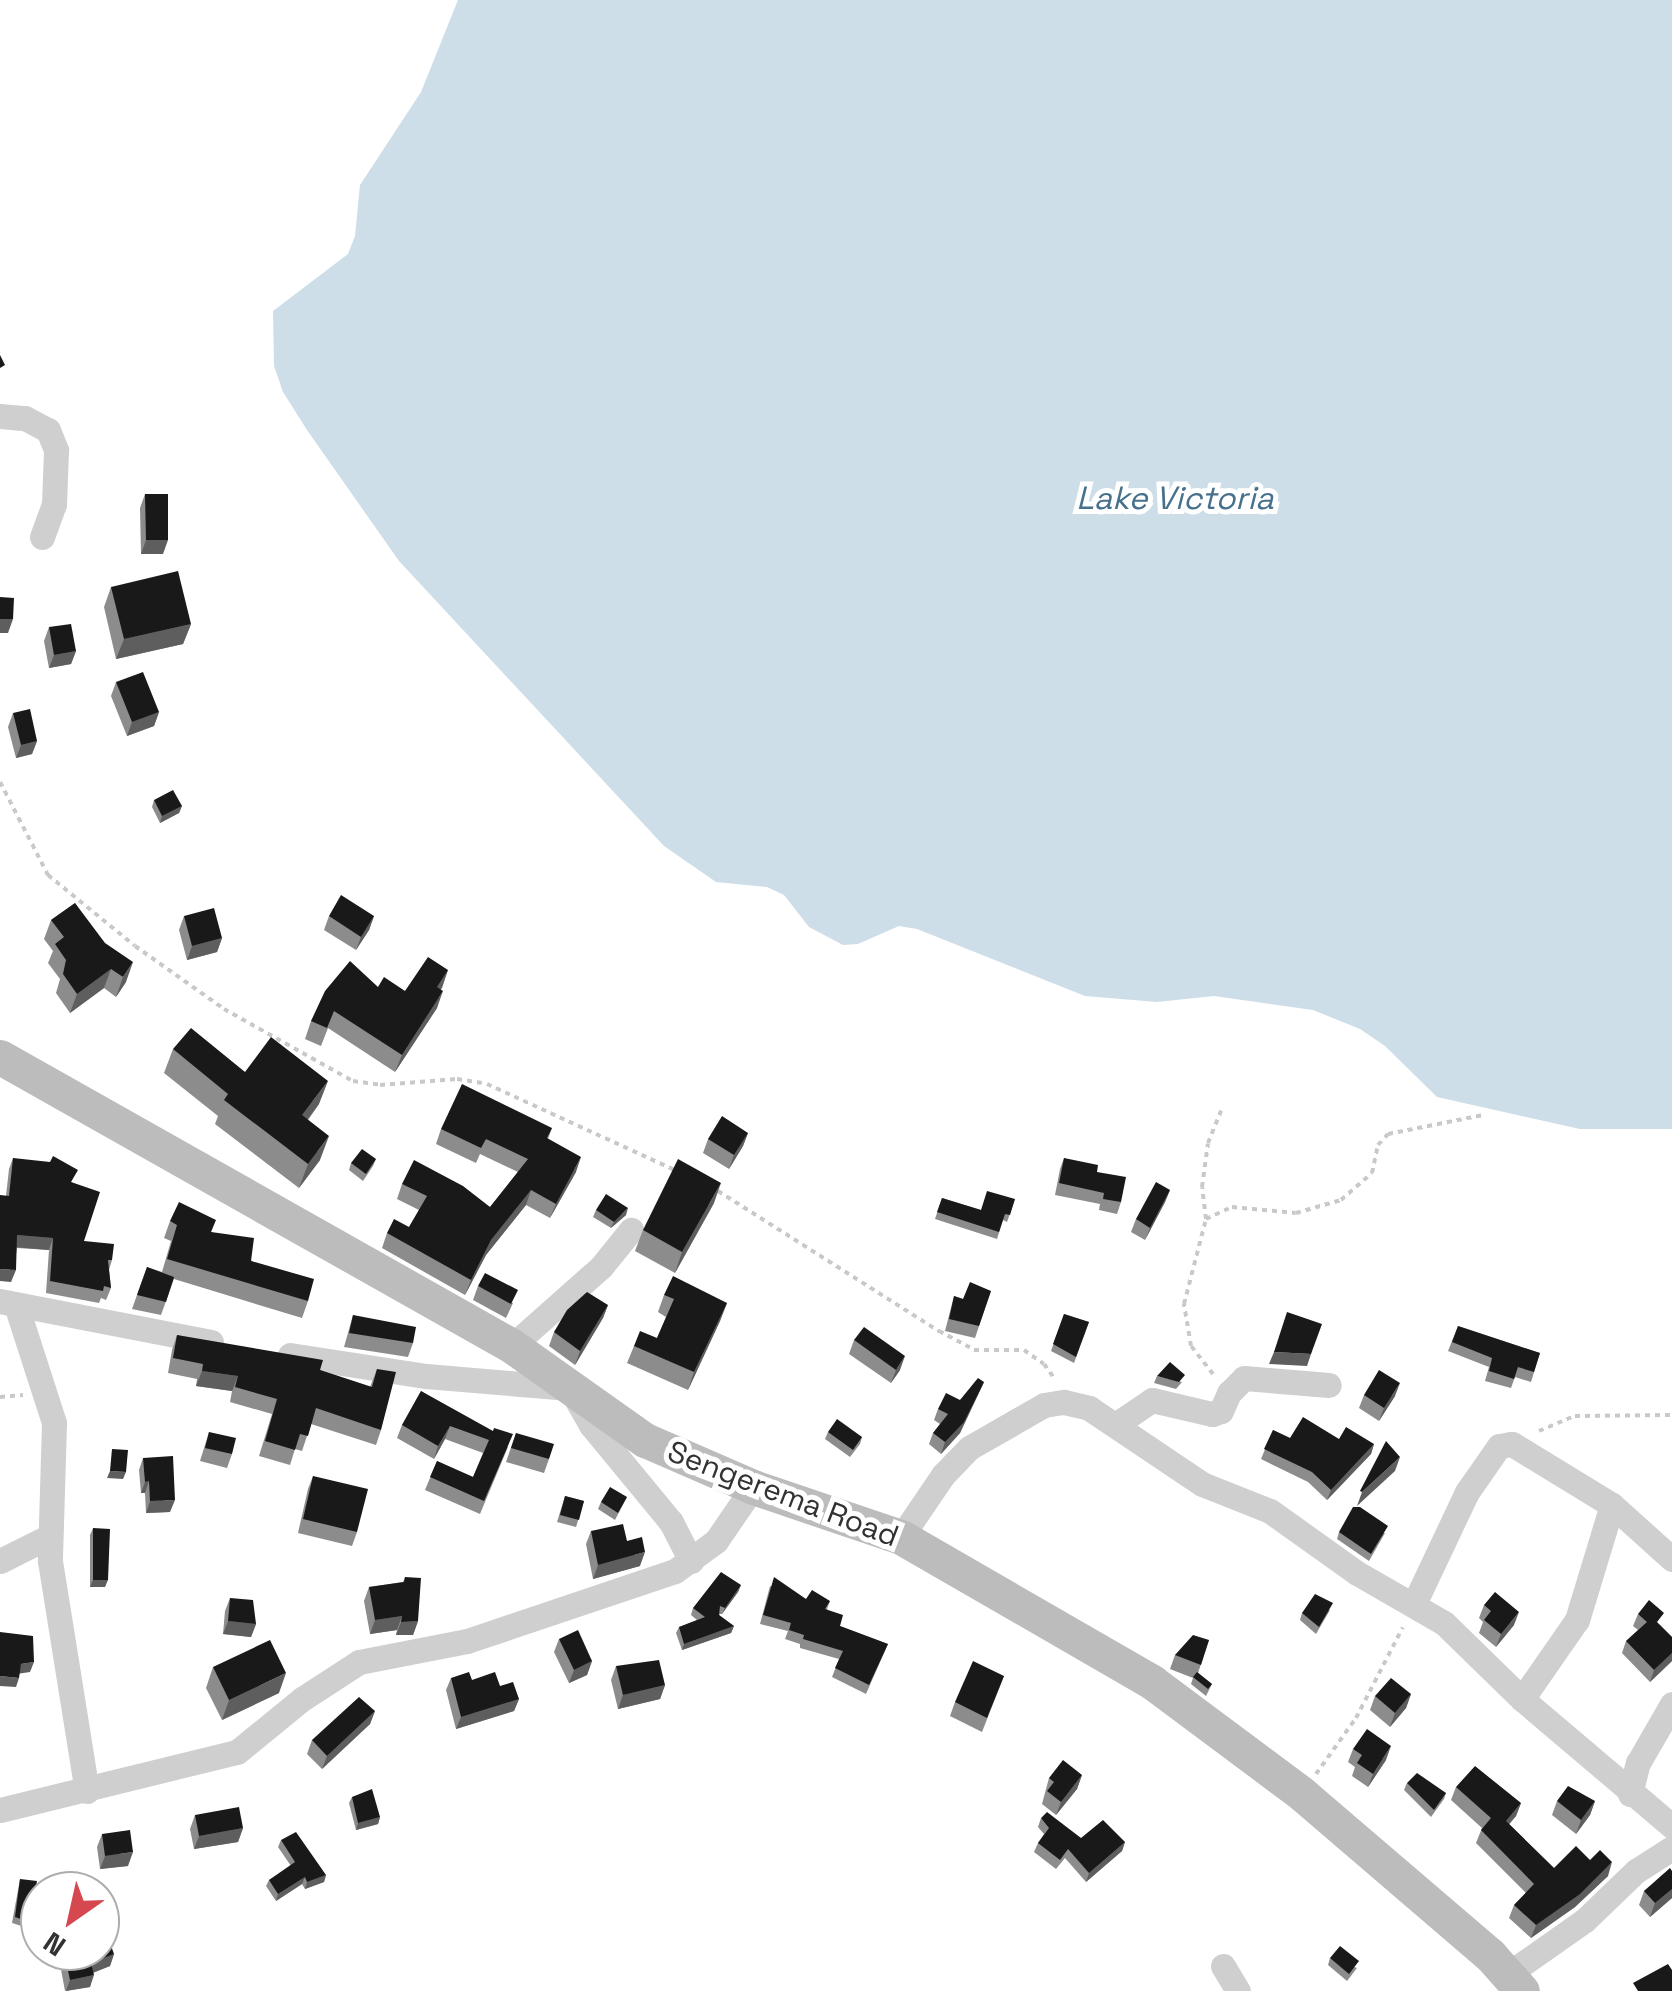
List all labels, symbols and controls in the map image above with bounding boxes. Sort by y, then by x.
water label: Lake Victoria [1076,479,1274,517]
street label: Sengerema Road [662,1433,904,1555]
north arrow [20,1871,120,1971]
text: N [37,1924,72,1964]

